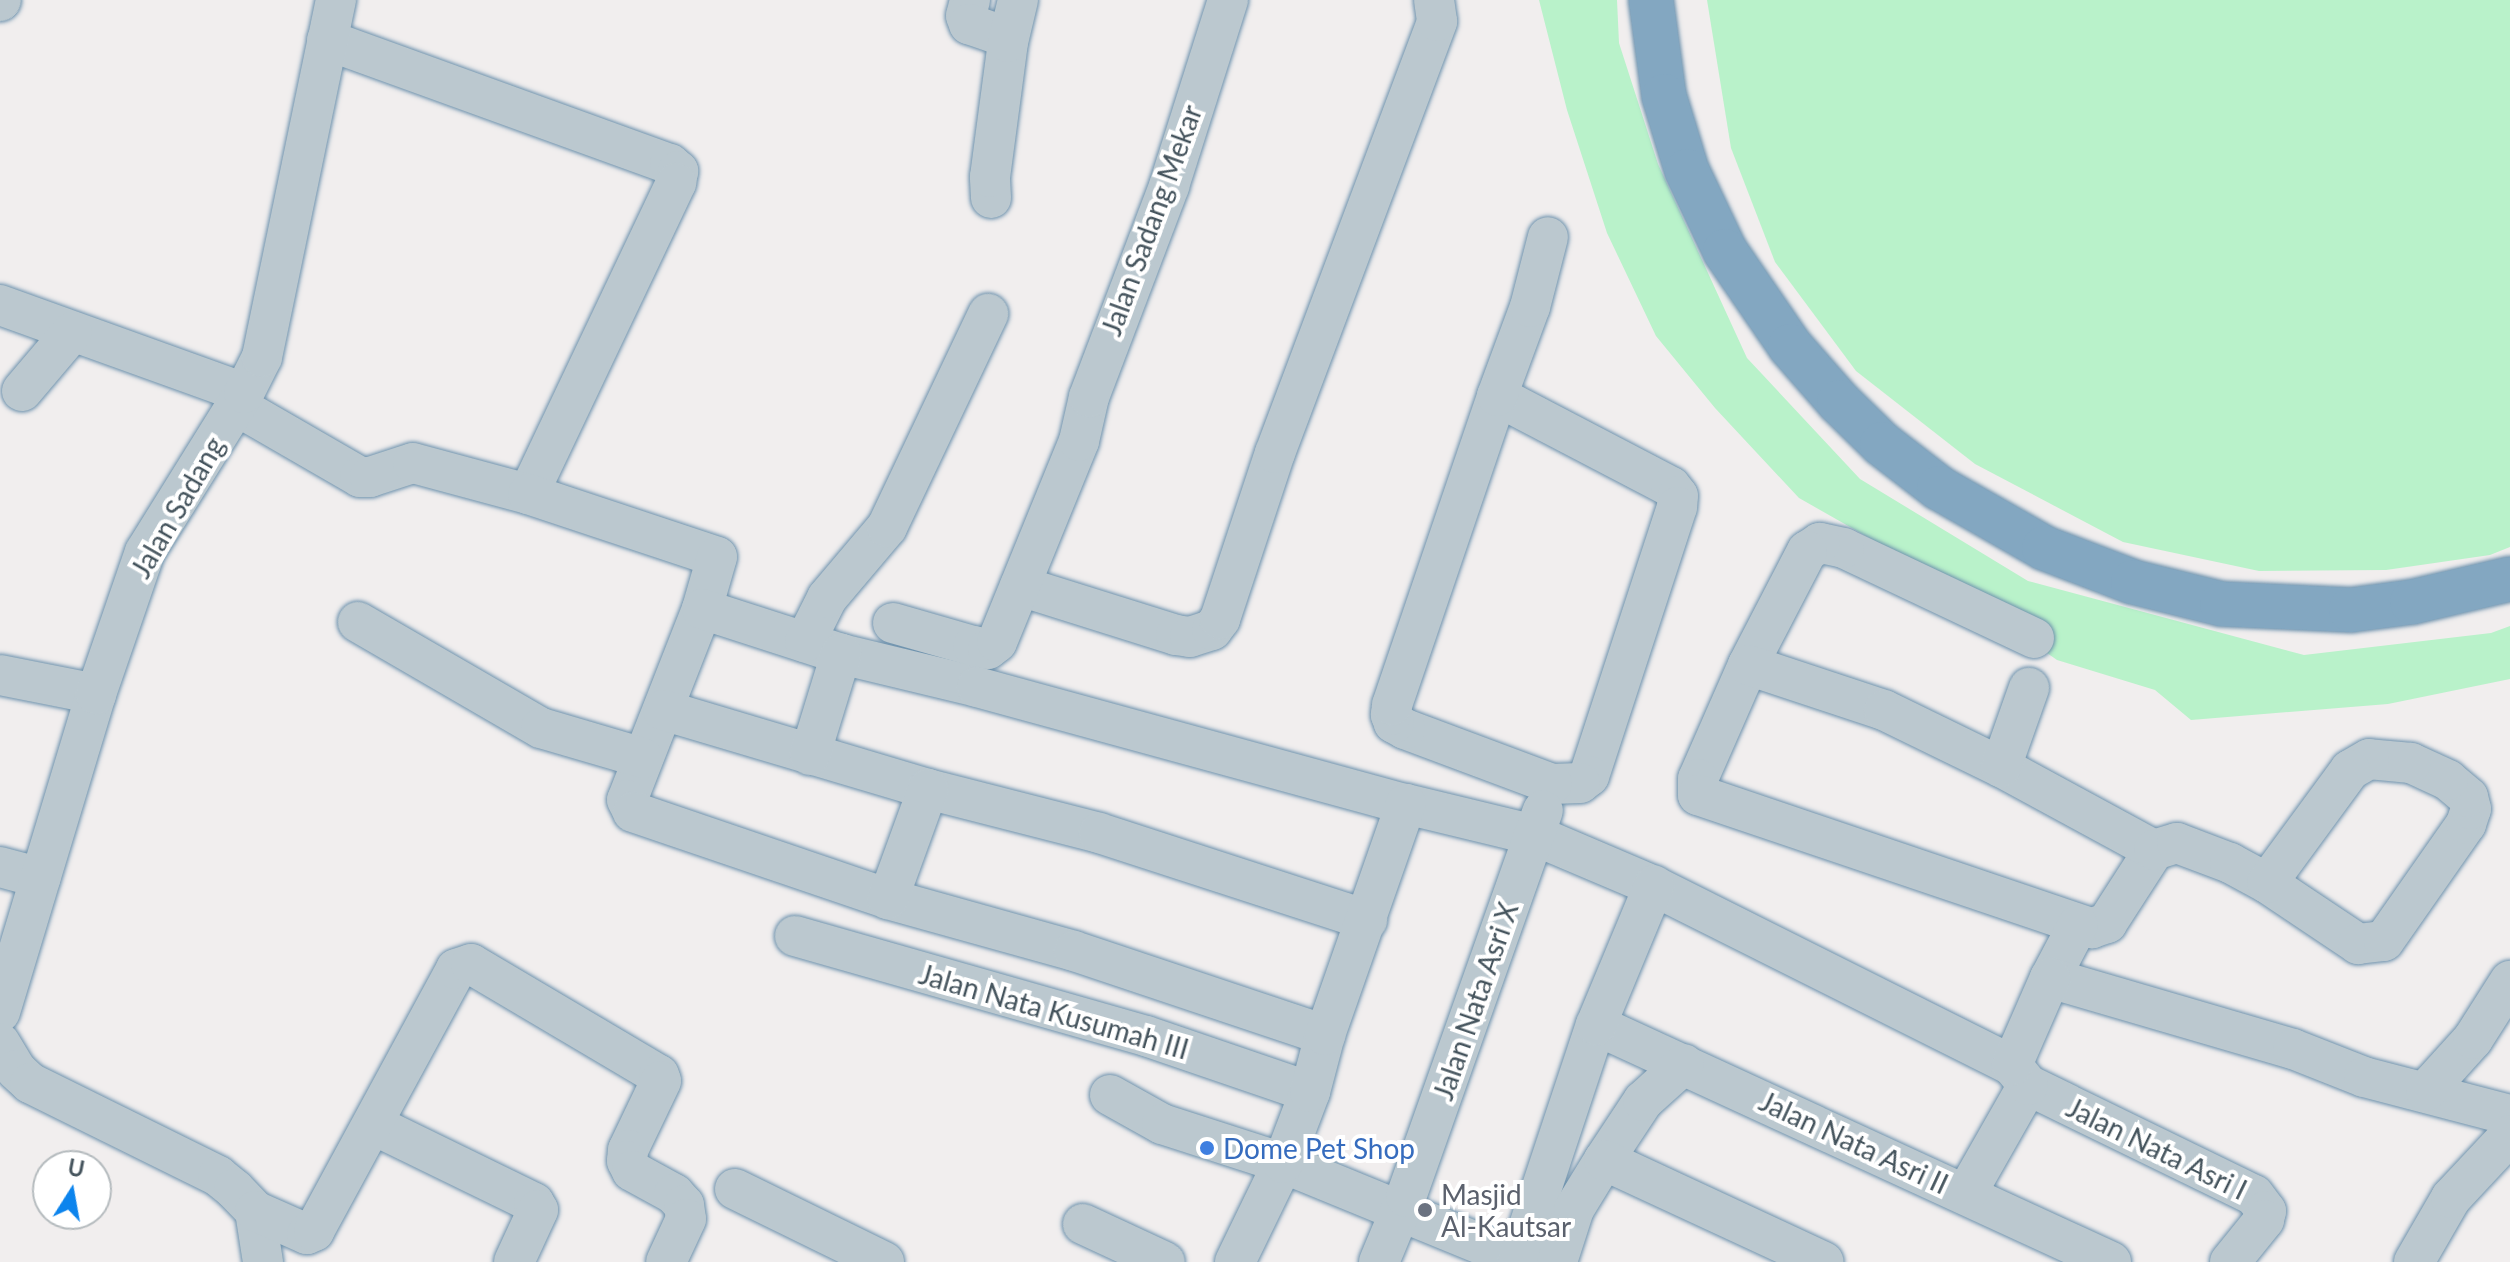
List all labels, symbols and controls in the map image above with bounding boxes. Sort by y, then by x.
street label: Jalan Sadang Mekar [1094,100,1208,340]
street label: Jalan Sadang [123,431,231,583]
street label: Jalan Nata Asri X [1425,897,1525,1105]
street label: Jalan Nata Kusumah III [915,956,1193,1066]
street label: Jalan Nata Asri II [1754,1083,1954,1201]
street label: Jalan Nata Asri I [2061,1090,2253,1206]
place label: Dome Pet Shop [1223,1131,1415,1165]
marker: Dome Pet Shop [1198,1139,1216,1157]
north arrow [32,1150,112,1230]
text: U [66,1153,87,1183]
place label: Masjid Al-Kautsar [1441,1177,1571,1243]
marker: Masjid Al-Kautsar [1416,1201,1434,1219]

